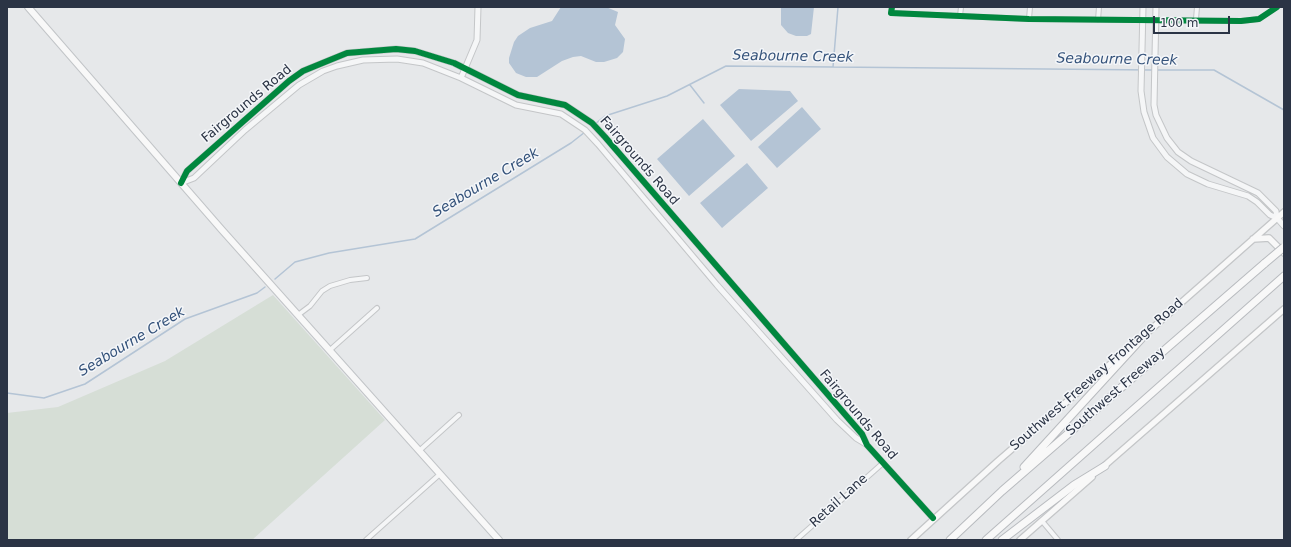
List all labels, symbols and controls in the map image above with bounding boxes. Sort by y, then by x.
scale bar [1155,8,1232,34]
text: 100 m [1160,16,1198,30]
water label: Seabourne Creek [732,48,854,66]
water label: Seabourne Creek [1056,51,1178,69]
street label: Fairgrounds Road [199,62,295,146]
street label: Fairgrounds Road [596,113,682,209]
water label: Seabourne Creek [430,145,542,221]
street label: Southwest Freeway Frontage Road [1007,296,1187,454]
water label: Seabourne Creek [76,304,188,380]
street label: Southwest Freeway [1063,345,1169,439]
street label: Fairgrounds Road [816,367,900,463]
street label: Retail Lane [807,471,871,531]

